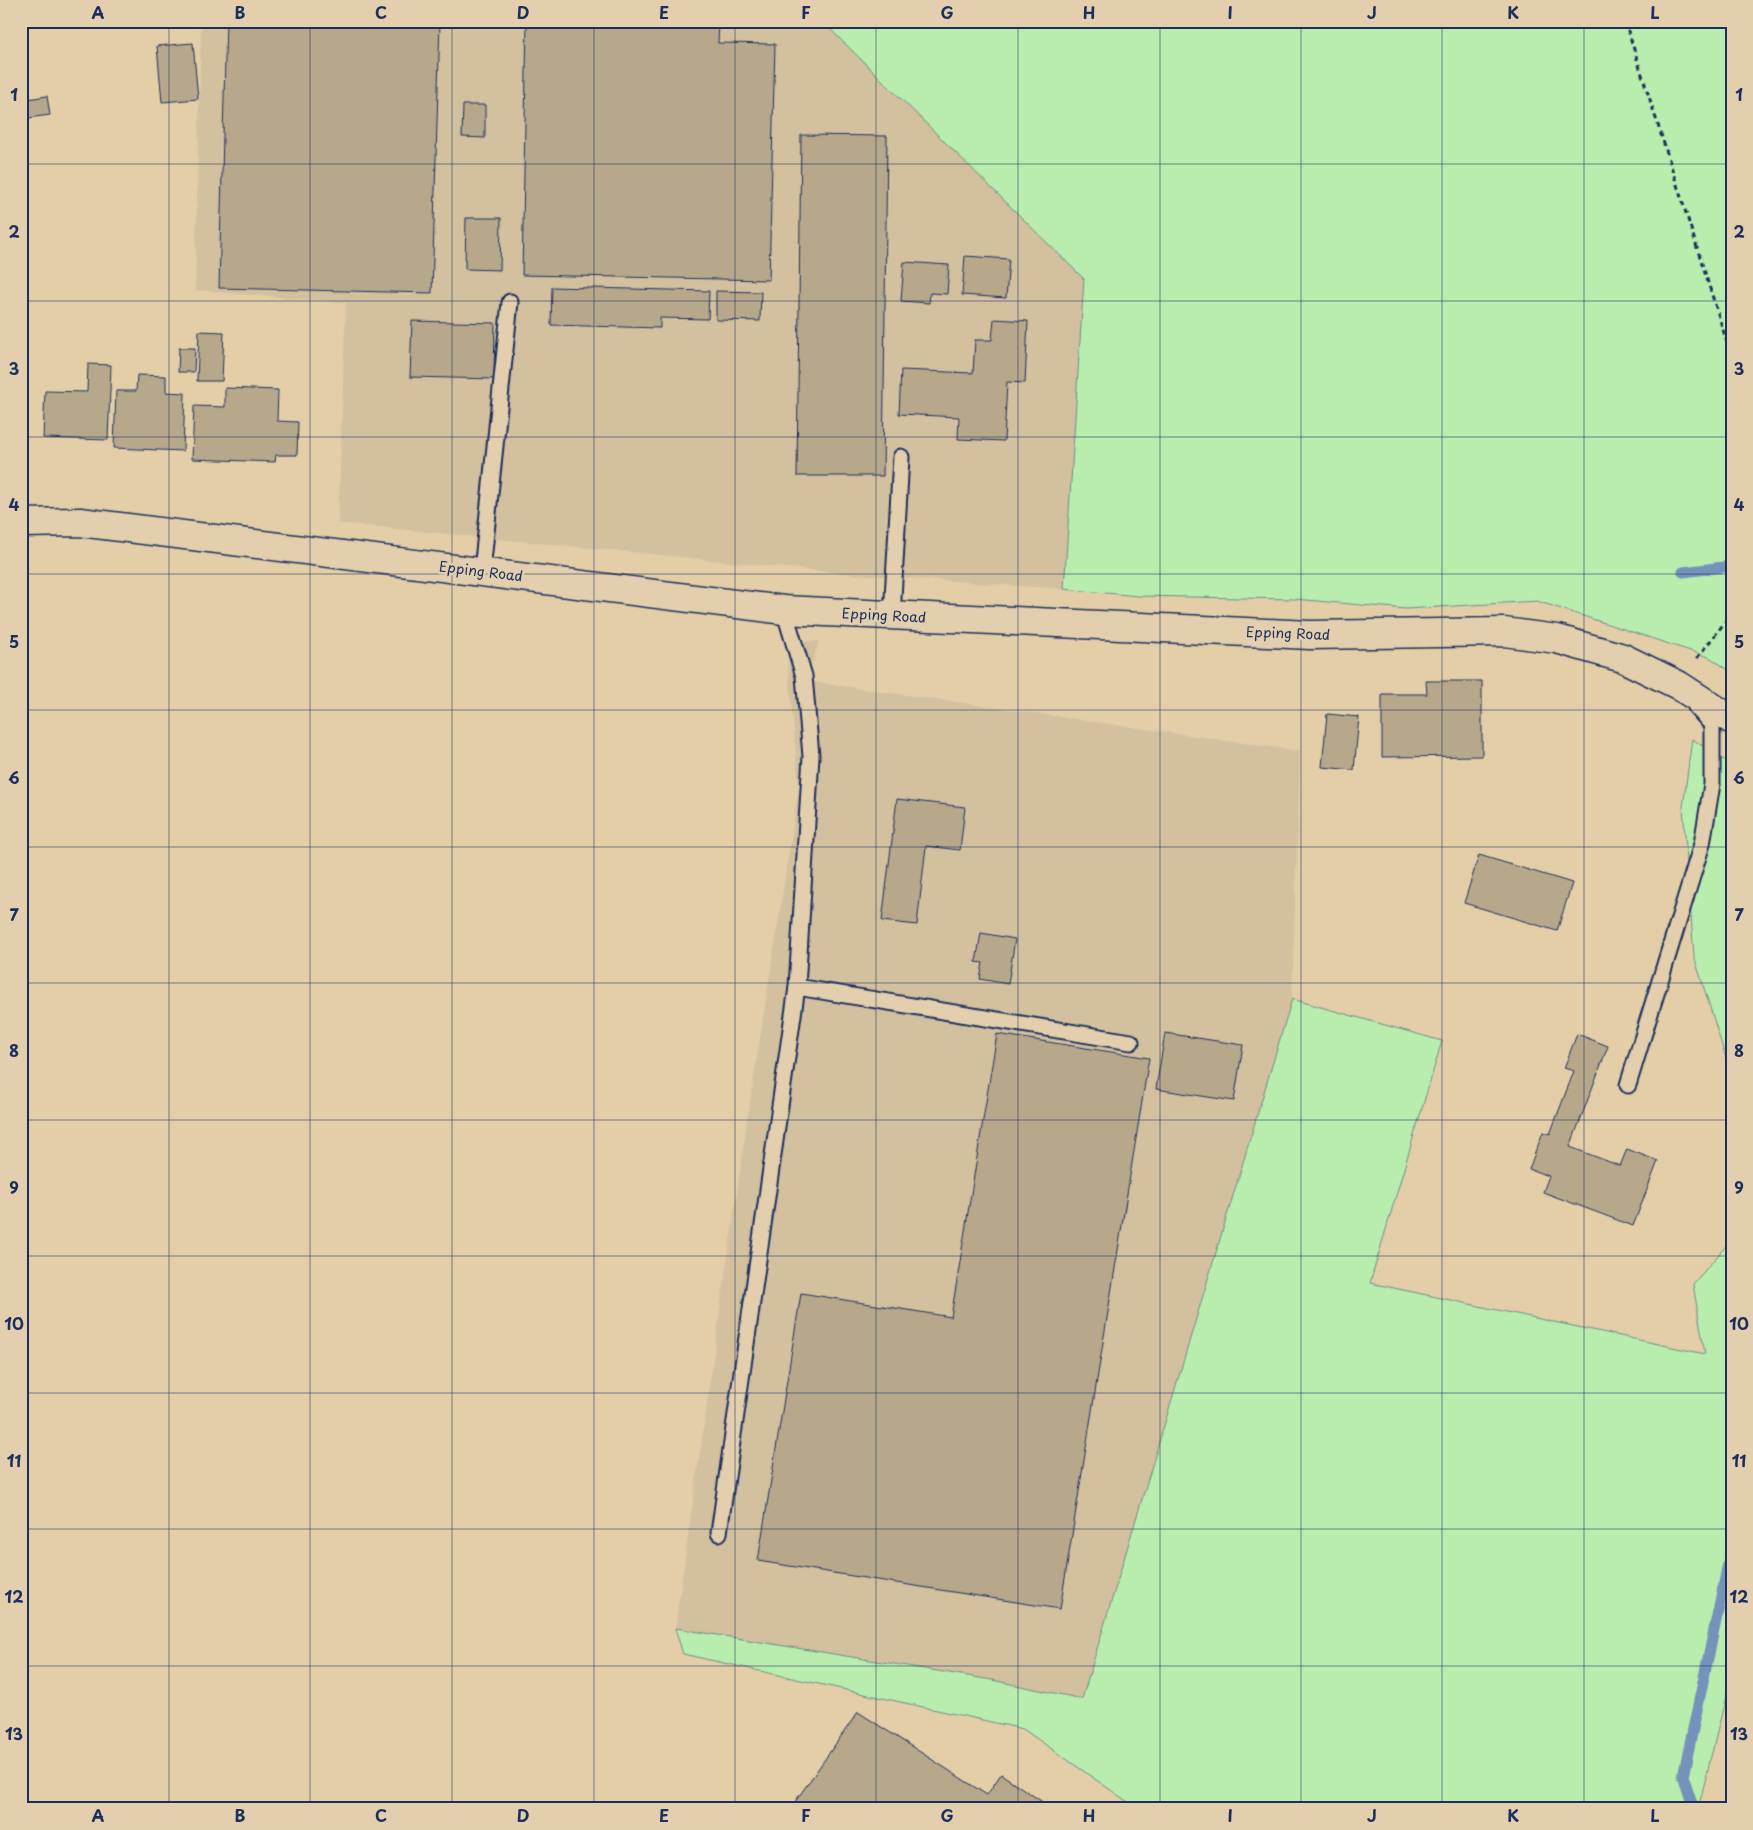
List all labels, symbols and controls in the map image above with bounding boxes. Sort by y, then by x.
text: A [92,0,105,24]
text: B [235,0,246,24]
text: C [375,0,387,24]
text: D [517,0,529,24]
text: E [659,0,669,24]
text: F [801,0,811,24]
text: G [940,0,954,24]
text: H [1083,0,1095,24]
text: I [1227,0,1233,24]
text: J [1367,0,1377,24]
text: K [1507,0,1519,24]
text: L [1650,0,1660,24]
text: 1 [10,82,18,106]
text: 1 [1735,82,1743,106]
text: 2 [8,219,20,243]
text: 2 [1733,219,1745,243]
text: 3 [9,356,19,380]
text: 3 [1734,356,1744,380]
text: 4 [9,492,20,516]
text: 4 [1734,492,1745,516]
street label: Epping Road [438,555,524,587]
street label: Epping Road [841,602,927,628]
street label: Epping Road [1246,621,1330,645]
text: 5 [9,629,19,653]
text: 5 [1734,629,1744,653]
text: 6 [8,765,20,789]
text: 6 [1733,765,1745,789]
text: 7 [9,902,19,926]
text: 7 [1734,902,1744,926]
text: 8 [9,1038,19,1062]
text: 8 [1734,1038,1744,1062]
text: 9 [9,1175,19,1199]
text: 9 [1734,1175,1744,1199]
text: 10 [4,1311,24,1335]
text: 10 [1729,1311,1749,1335]
text: 11 [7,1448,21,1472]
text: 11 [1732,1448,1746,1472]
text: 12 [5,1584,23,1608]
text: 12 [1730,1584,1748,1608]
text: 13 [5,1721,23,1745]
text: 13 [1730,1721,1748,1745]
text: A [92,1803,105,1827]
text: B [235,1803,246,1827]
text: C [375,1803,387,1827]
text: D [517,1803,529,1827]
text: E [659,1803,669,1827]
text: F [801,1803,811,1827]
text: G [940,1803,954,1827]
text: H [1083,1803,1095,1827]
text: I [1227,1803,1233,1827]
text: J [1367,1803,1377,1827]
text: K [1507,1803,1519,1827]
text: L [1650,1803,1660,1827]

